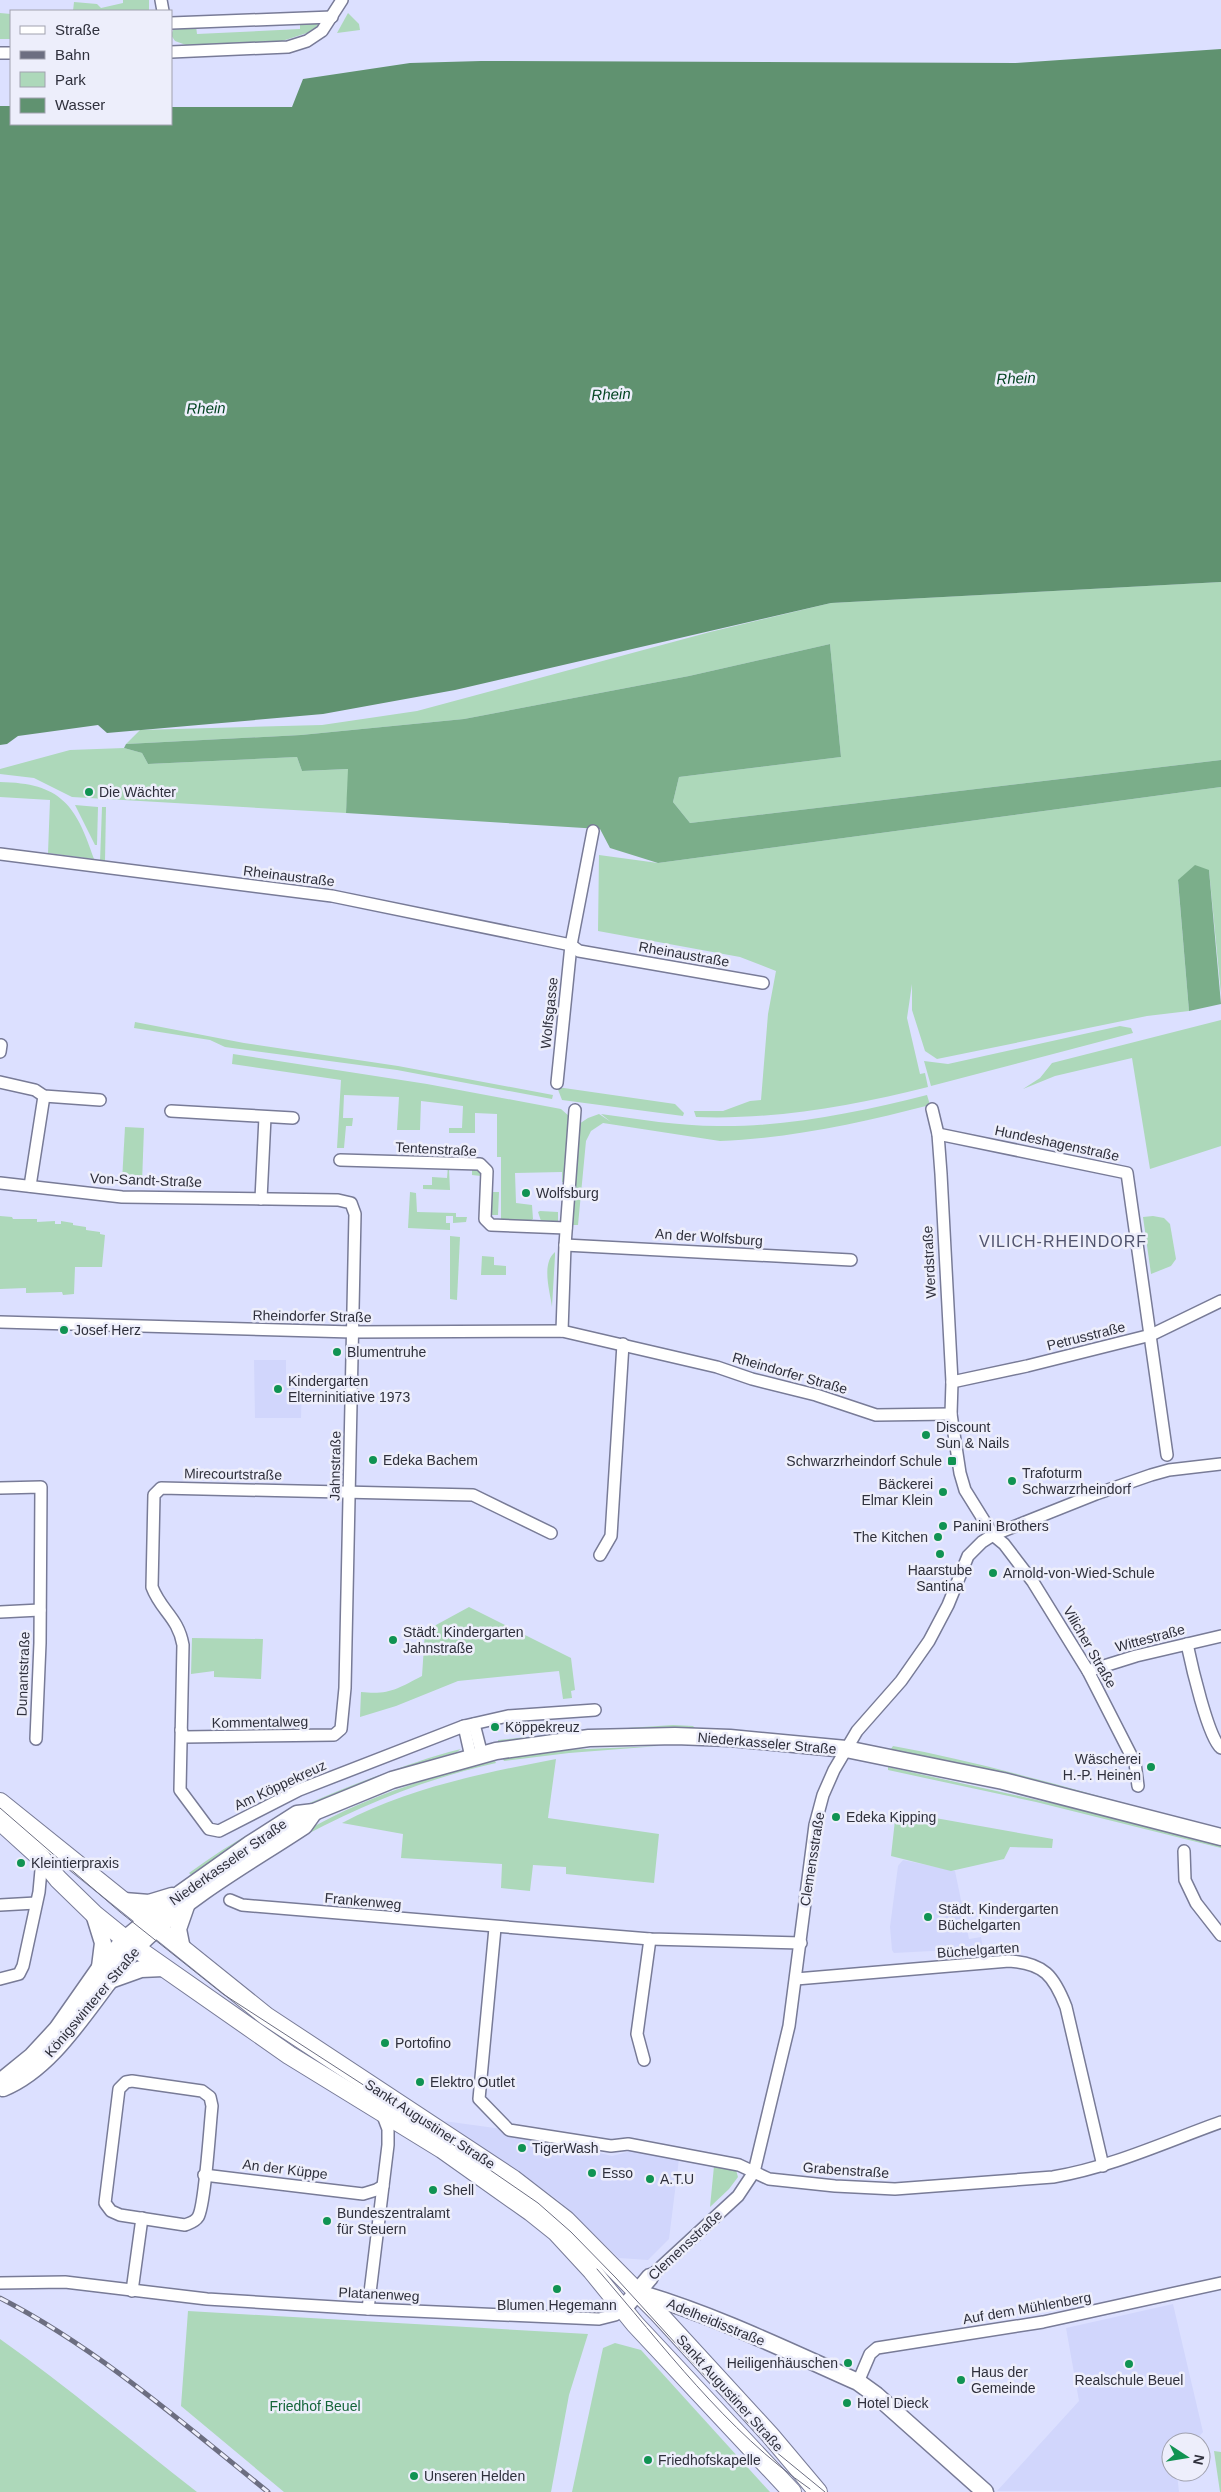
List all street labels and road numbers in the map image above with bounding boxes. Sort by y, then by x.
street label: Rheinaustraße [242,862,336,890]
street label: Rheinaustraße [637,938,731,970]
street label: Wolfsgasse [537,976,561,1050]
street label: Hundeshagenstraße [993,1122,1121,1164]
street label: Tentenstraße [395,1139,477,1159]
street label: Von-Sandt-Straße [90,1170,202,1190]
street label: An der Wolfsburg [655,1225,763,1249]
street label: Werdstraße [919,1225,939,1299]
street label: Rheindorfer Straße [252,1307,372,1325]
street label: Petrusstraße [1045,1318,1127,1353]
street label: Rheindorfer Straße [731,1349,850,1397]
street label: Jahnstraße [326,1431,344,1501]
street label: Mirecourtstraße [184,1465,282,1483]
street label: Vilicher Straße [1060,1603,1120,1691]
street label: Wittestraße [1113,1621,1187,1655]
street label: Dunantstraße [14,1631,32,1717]
street label: Kommentalweg [212,1713,308,1731]
street label: Niederkasseler Straße [697,1729,837,1757]
street label: Am Köppekreuz [231,1757,329,1813]
street label: Clemensstraße [797,1811,827,1907]
street label: Niederkasseler Straße [166,1815,290,1908]
street label: Frankenweg [324,1890,402,1912]
street label: Büchelgarten [936,1939,1020,1961]
street label: Königswinterer Straße [41,1944,143,2060]
street label: Sankt Augustiner Straße [362,2076,498,2172]
street label: An der Küppe [242,2156,329,2182]
street label: Grabenstraße [802,2159,890,2181]
street label: Clemensstraße [645,2207,725,2283]
street label: Platanenweg [338,2284,420,2304]
street label: Auf dem Mühlenberg [962,2289,1092,2327]
street label: Adelheidisstraße [665,2295,768,2349]
street label: Sankt Augustiner Straße [673,2331,787,2455]

